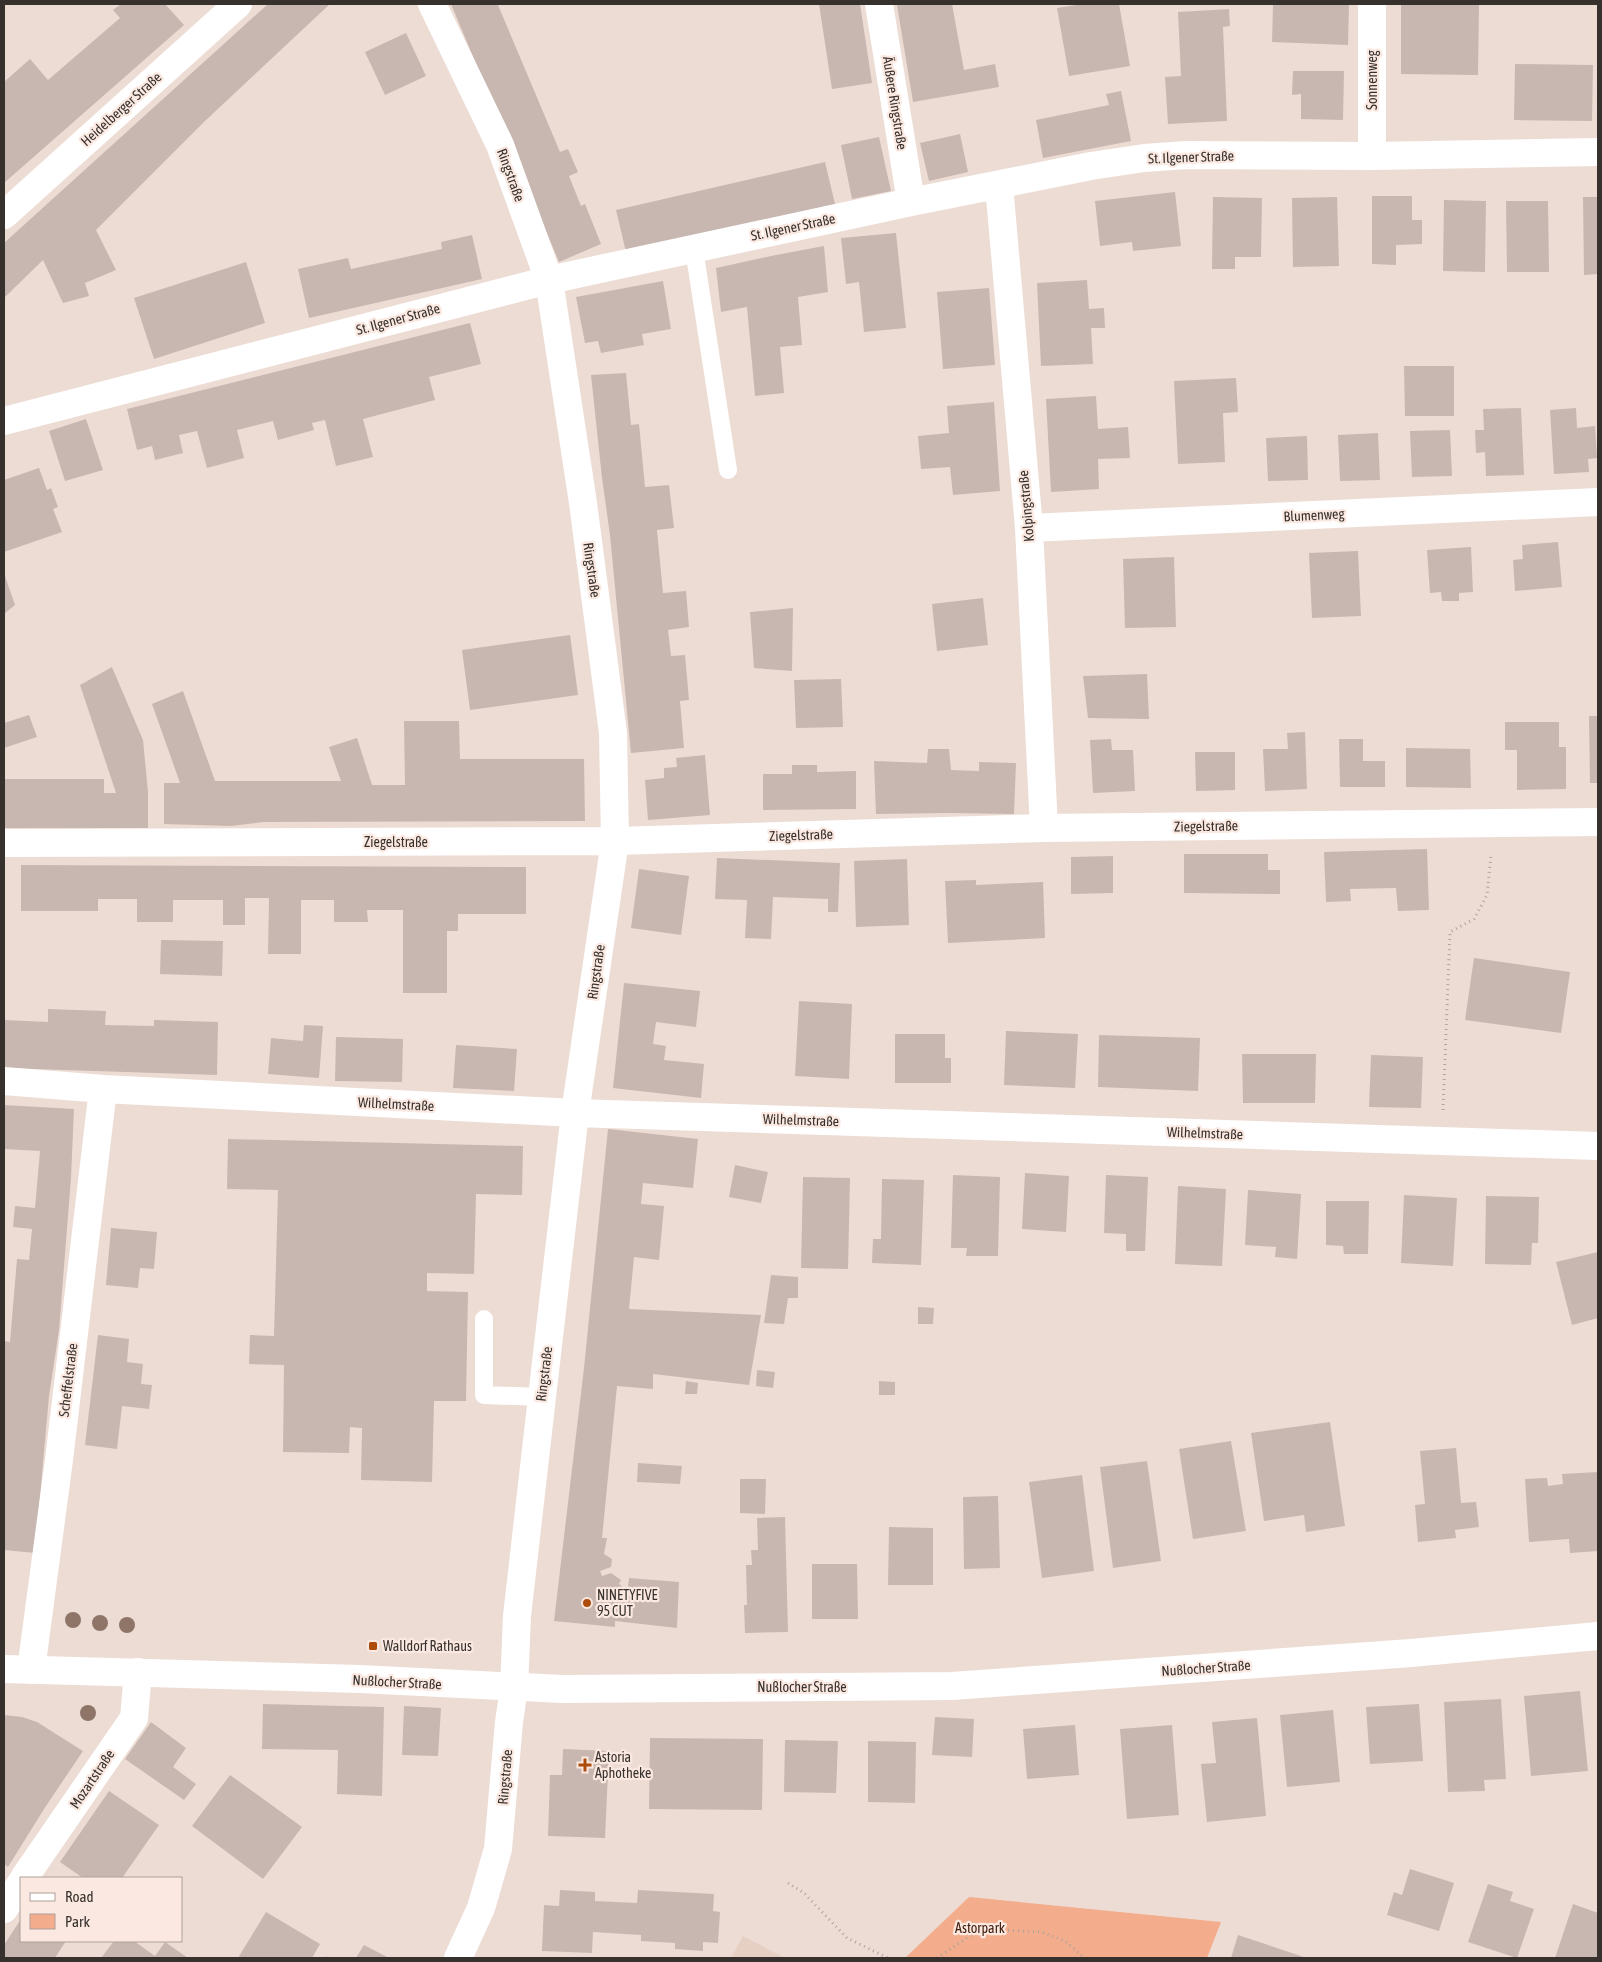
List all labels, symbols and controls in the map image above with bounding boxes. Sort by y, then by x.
street label: Sonnenweg [1364,50,1380,110]
street label: Äußere Ringstraße [880,55,910,151]
street label: Heidelberger Straße [78,69,164,149]
street label: Ringstraße [494,146,528,204]
street label: St. Ilgener Straße [1148,148,1234,166]
street label: St. Ilgener Straße [749,210,837,244]
street label: St. Ilgener Straße [354,300,442,338]
street label: Kolpingstraße [1015,470,1037,542]
street label: Blumenweg [1283,505,1345,525]
street label: Ringstraße [580,541,604,599]
street label: Ziegelstraße [1174,817,1238,835]
street label: Ziegelstraße [769,826,833,844]
street label: Ziegelstraße [364,834,428,850]
street label: Ringstraße [584,943,608,1001]
street label: Wilhelmstraße [357,1094,435,1114]
street label: Wilhelmstraße [763,1111,839,1129]
street label: Wilhelmstraße [1167,1124,1243,1142]
street label: Scheffelstraße [56,1342,80,1418]
street label: Ringstraße [533,1346,555,1402]
place label: NINETYFIVE 95 CUT [597,1587,658,1619]
marker: NINETYFIVE 95 CUT [581,1597,593,1609]
place label: Walldorf Rathaus [383,1638,472,1654]
marker: Walldorf Rathaus [367,1640,379,1652]
street label: Nußlocher Straße [1161,1657,1251,1679]
street label: Nußlocher Straße [352,1672,442,1692]
street label: Nußlocher Straße [757,1679,847,1695]
street label: Mozartstraße [66,1746,118,1812]
street label: Ringstraße [495,1749,515,1805]
place label: Astoria Aphotheke [595,1749,651,1781]
marker: Astoria Aphotheke [579,1759,591,1771]
legend [20,1877,182,1942]
text: Road [65,1888,94,1905]
text: Park [65,1913,90,1930]
park label: Astorpark [955,1920,1005,1936]

